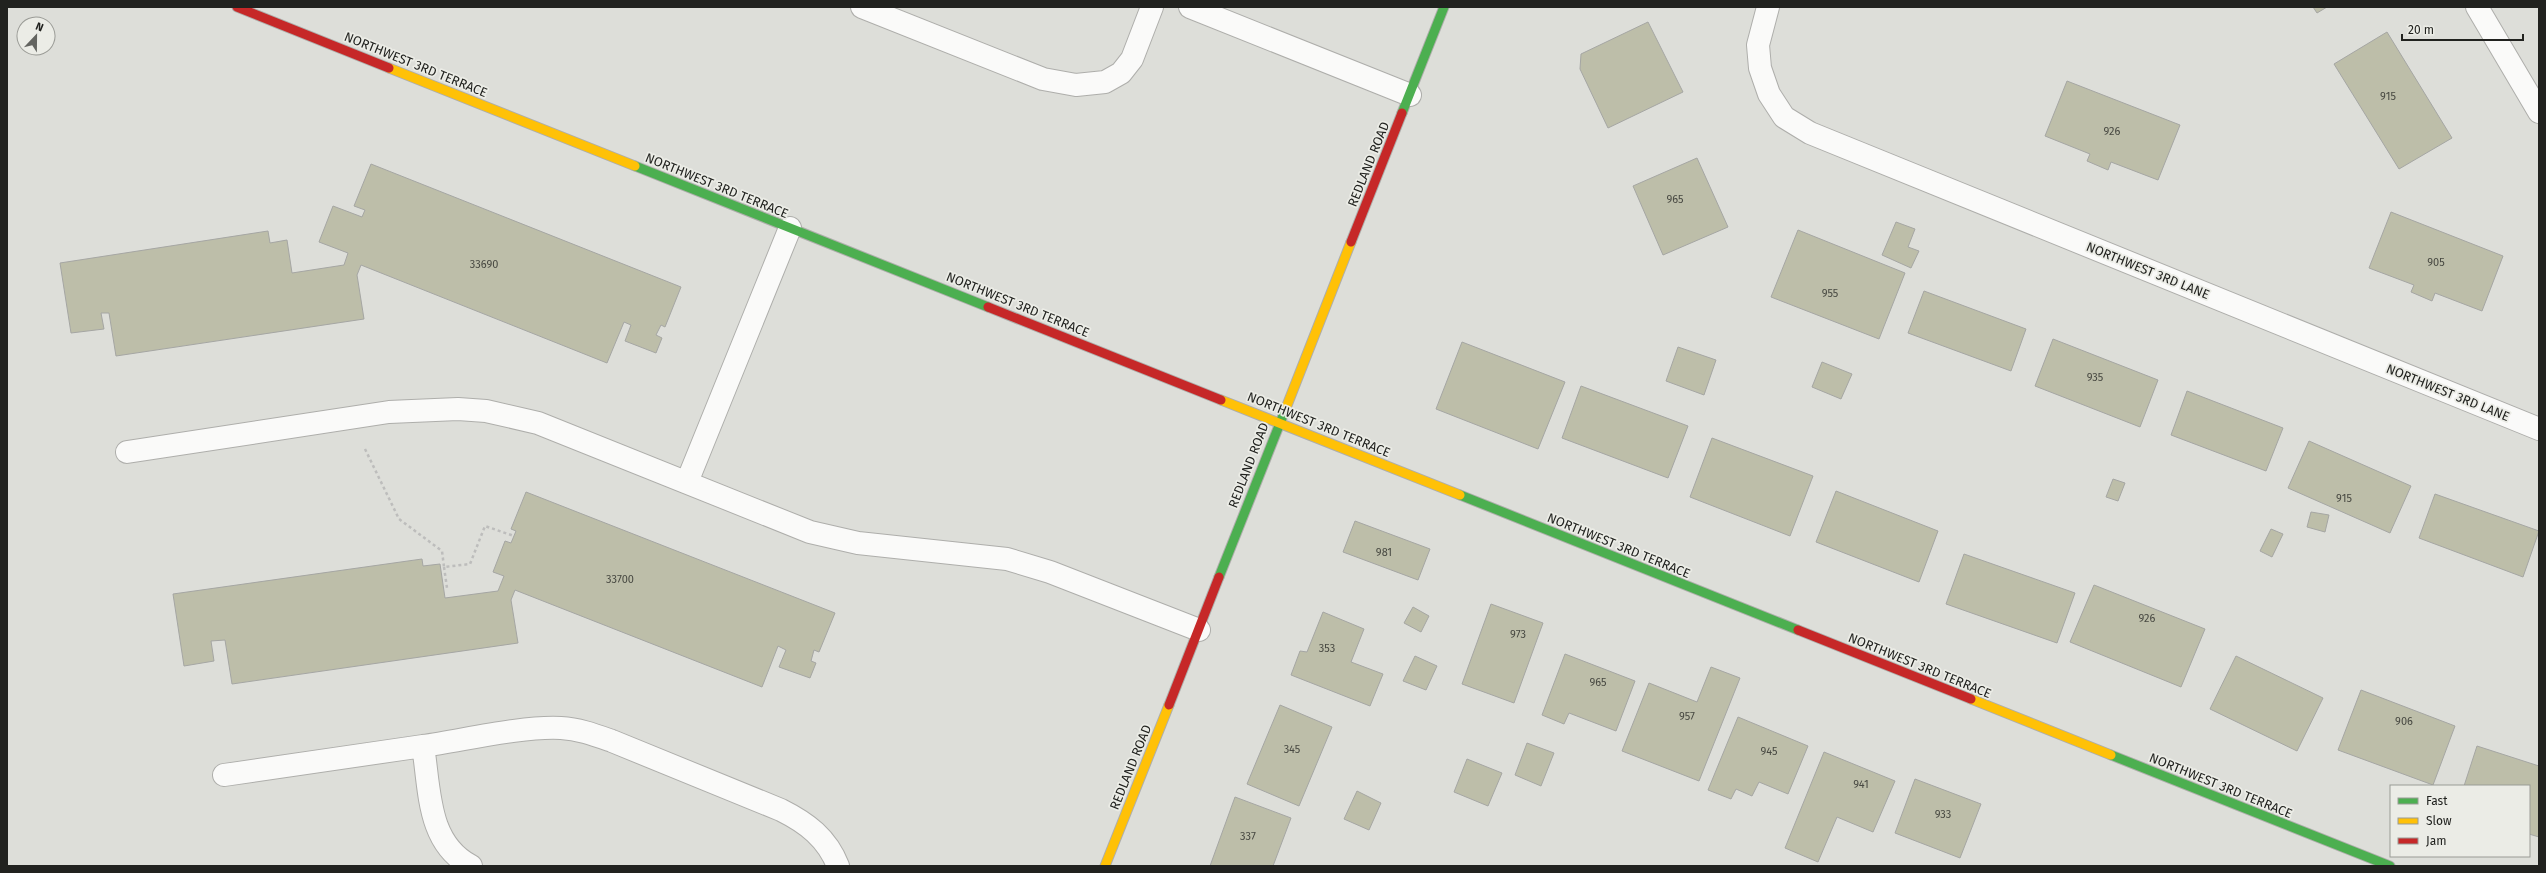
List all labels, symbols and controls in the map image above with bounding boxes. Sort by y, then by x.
north arrow [16,16,56,56]
scale bar [2402,16,2523,42]
text: N [34,20,45,35]
text: 20 m [2408,23,2434,37]
street label: NORTHWEST 3RD TERRACE [342,29,489,100]
house number: 915 [2380,90,2396,103]
street label: REDLAND ROAD [1345,120,1392,209]
house number: 926 [2104,125,2121,138]
street label: NORTHWEST 3RD TERRACE [643,150,790,221]
house number: 965 [1666,193,1684,206]
street label: NORTHWEST 3RD LANE [2084,239,2212,302]
house number: 905 [2427,256,2445,269]
house number: 33690 [470,258,498,271]
street label: NORTHWEST 3RD TERRACE [944,269,1091,340]
house number: 955 [1822,287,1839,300]
street label: NORTHWEST 3RD LANE [2384,361,2512,424]
house number: 935 [2087,371,2104,384]
street label: NORTHWEST 3RD TERRACE [1245,389,1392,460]
street label: REDLAND ROAD [1225,420,1272,510]
house number: 915 [2336,492,2352,505]
street label: NORTHWEST 3RD TERRACE [1545,510,1692,581]
house number: 981 [1376,546,1392,559]
house number: 33700 [606,573,634,586]
house number: 926 [2139,612,2156,625]
house number: 973 [1510,628,1526,641]
street label: NORTHWEST 3RD TERRACE [1846,630,1993,701]
house number: 353 [1319,642,1335,655]
house number: 965 [1589,676,1607,689]
house number: 957 [1679,710,1695,723]
house number: 906 [2395,715,2413,728]
street label: REDLAND ROAD [1107,723,1154,812]
house number: 345 [1284,743,1301,756]
house number: 945 [1761,745,1778,758]
street label: NORTHWEST 3RD TERRACE [2147,750,2294,821]
house number: 941 [1853,778,1869,791]
legend [2390,785,2530,857]
text: Fast [2426,794,2448,808]
house number: 933 [1935,808,1951,821]
text: Slow [2426,814,2452,828]
house number: 337 [1240,830,1256,843]
text: Jam [2426,834,2446,848]

